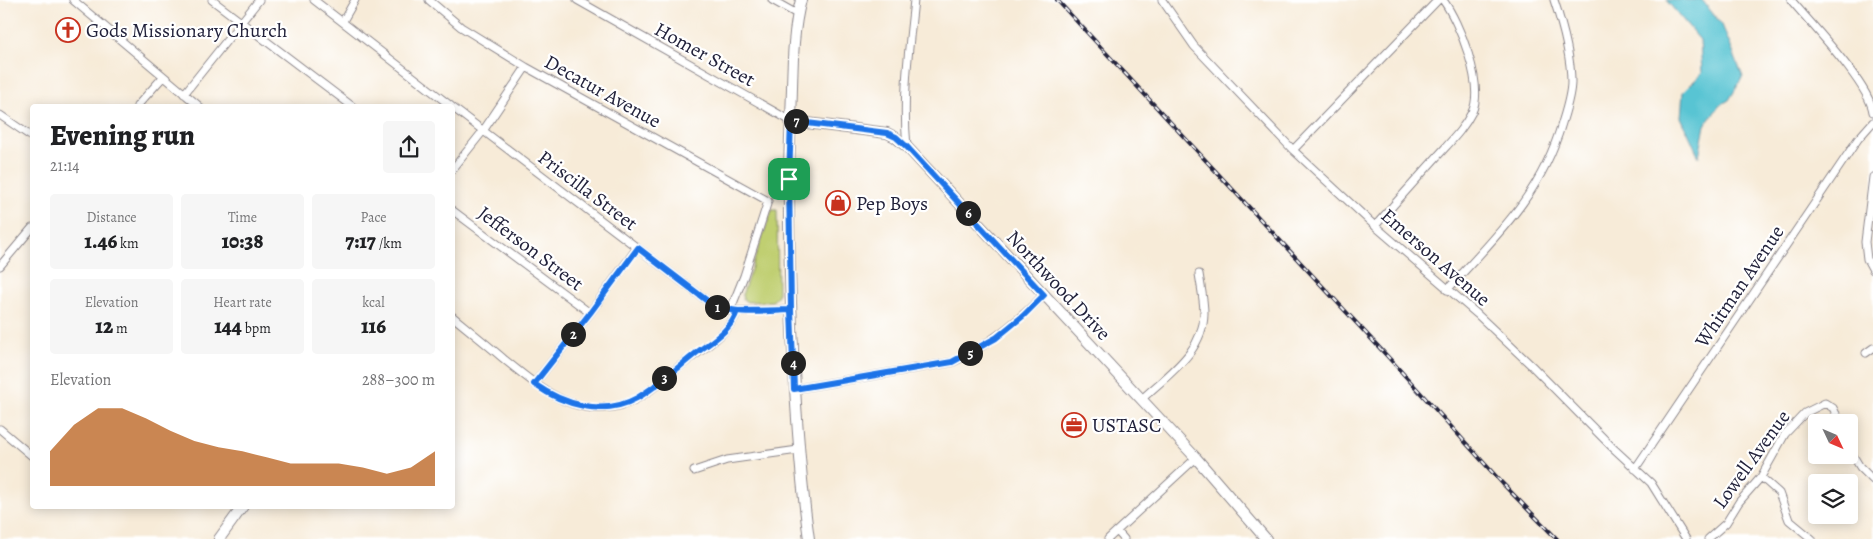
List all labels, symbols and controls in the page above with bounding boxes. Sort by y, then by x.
street label: Homer Street [650,16,760,93]
church icon: Gods Missionary Church [55,17,81,43]
place label: Gods Missionary Church [86,17,288,44]
street label: Decatur Avenue [540,48,666,135]
pin: 7 [784,108,808,134]
text: 7 [794,112,799,131]
text: Evening run [50,117,195,155]
button: share [383,121,435,173]
street label: Priscilla Street [532,144,643,237]
text: 21:14 [50,155,80,177]
pin [768,158,810,200]
icon: arrive [775,165,803,193]
shop icon: Pep Boys [825,190,851,216]
place label: Pep Boys [856,190,928,217]
street label: Jefferson Street [472,200,589,297]
pin: 6 [956,200,980,226]
street label: Emerson Avenue [1375,202,1496,313]
text: 6 [965,204,972,223]
text: Distance [86,208,137,227]
text: Time [228,208,257,227]
text: Pace [361,208,386,227]
street label: Whitman Avenue [1688,220,1790,353]
street label: Northwood Drive [1000,224,1117,346]
text: 1.46 [84,227,117,255]
text: 10:38 [221,227,264,255]
text: 7:17 [345,227,376,255]
text: km [117,234,139,253]
text: /km [376,234,402,253]
text: Elevation [85,293,138,312]
text: Heart rate [213,293,272,312]
text: kcal [362,293,385,312]
pin: 1 [704,294,730,320]
text: 1 [715,298,720,317]
text: 12 [95,312,113,340]
text: 144 [214,312,242,340]
text: 116 [361,312,386,340]
text: m [113,319,128,338]
text: bpm [242,319,271,338]
pin: 2 [560,322,586,346]
text: 2 [570,325,577,344]
pin: 5 [958,340,982,366]
text: 5 [968,344,973,363]
pin: 4 [780,350,806,376]
text: 4 [790,354,797,373]
pin: 3 [652,366,676,390]
text: Elevation [50,369,111,391]
text: 288–300 m [362,369,435,391]
text: 3 [661,369,668,388]
street label: Lowell Avenue [1706,404,1796,514]
office icon: USTASC [1061,412,1087,438]
place label: USTASC [1092,412,1161,439]
north arrow [1808,414,1858,464]
map controls [1808,414,1858,524]
button: layers [1808,474,1858,524]

